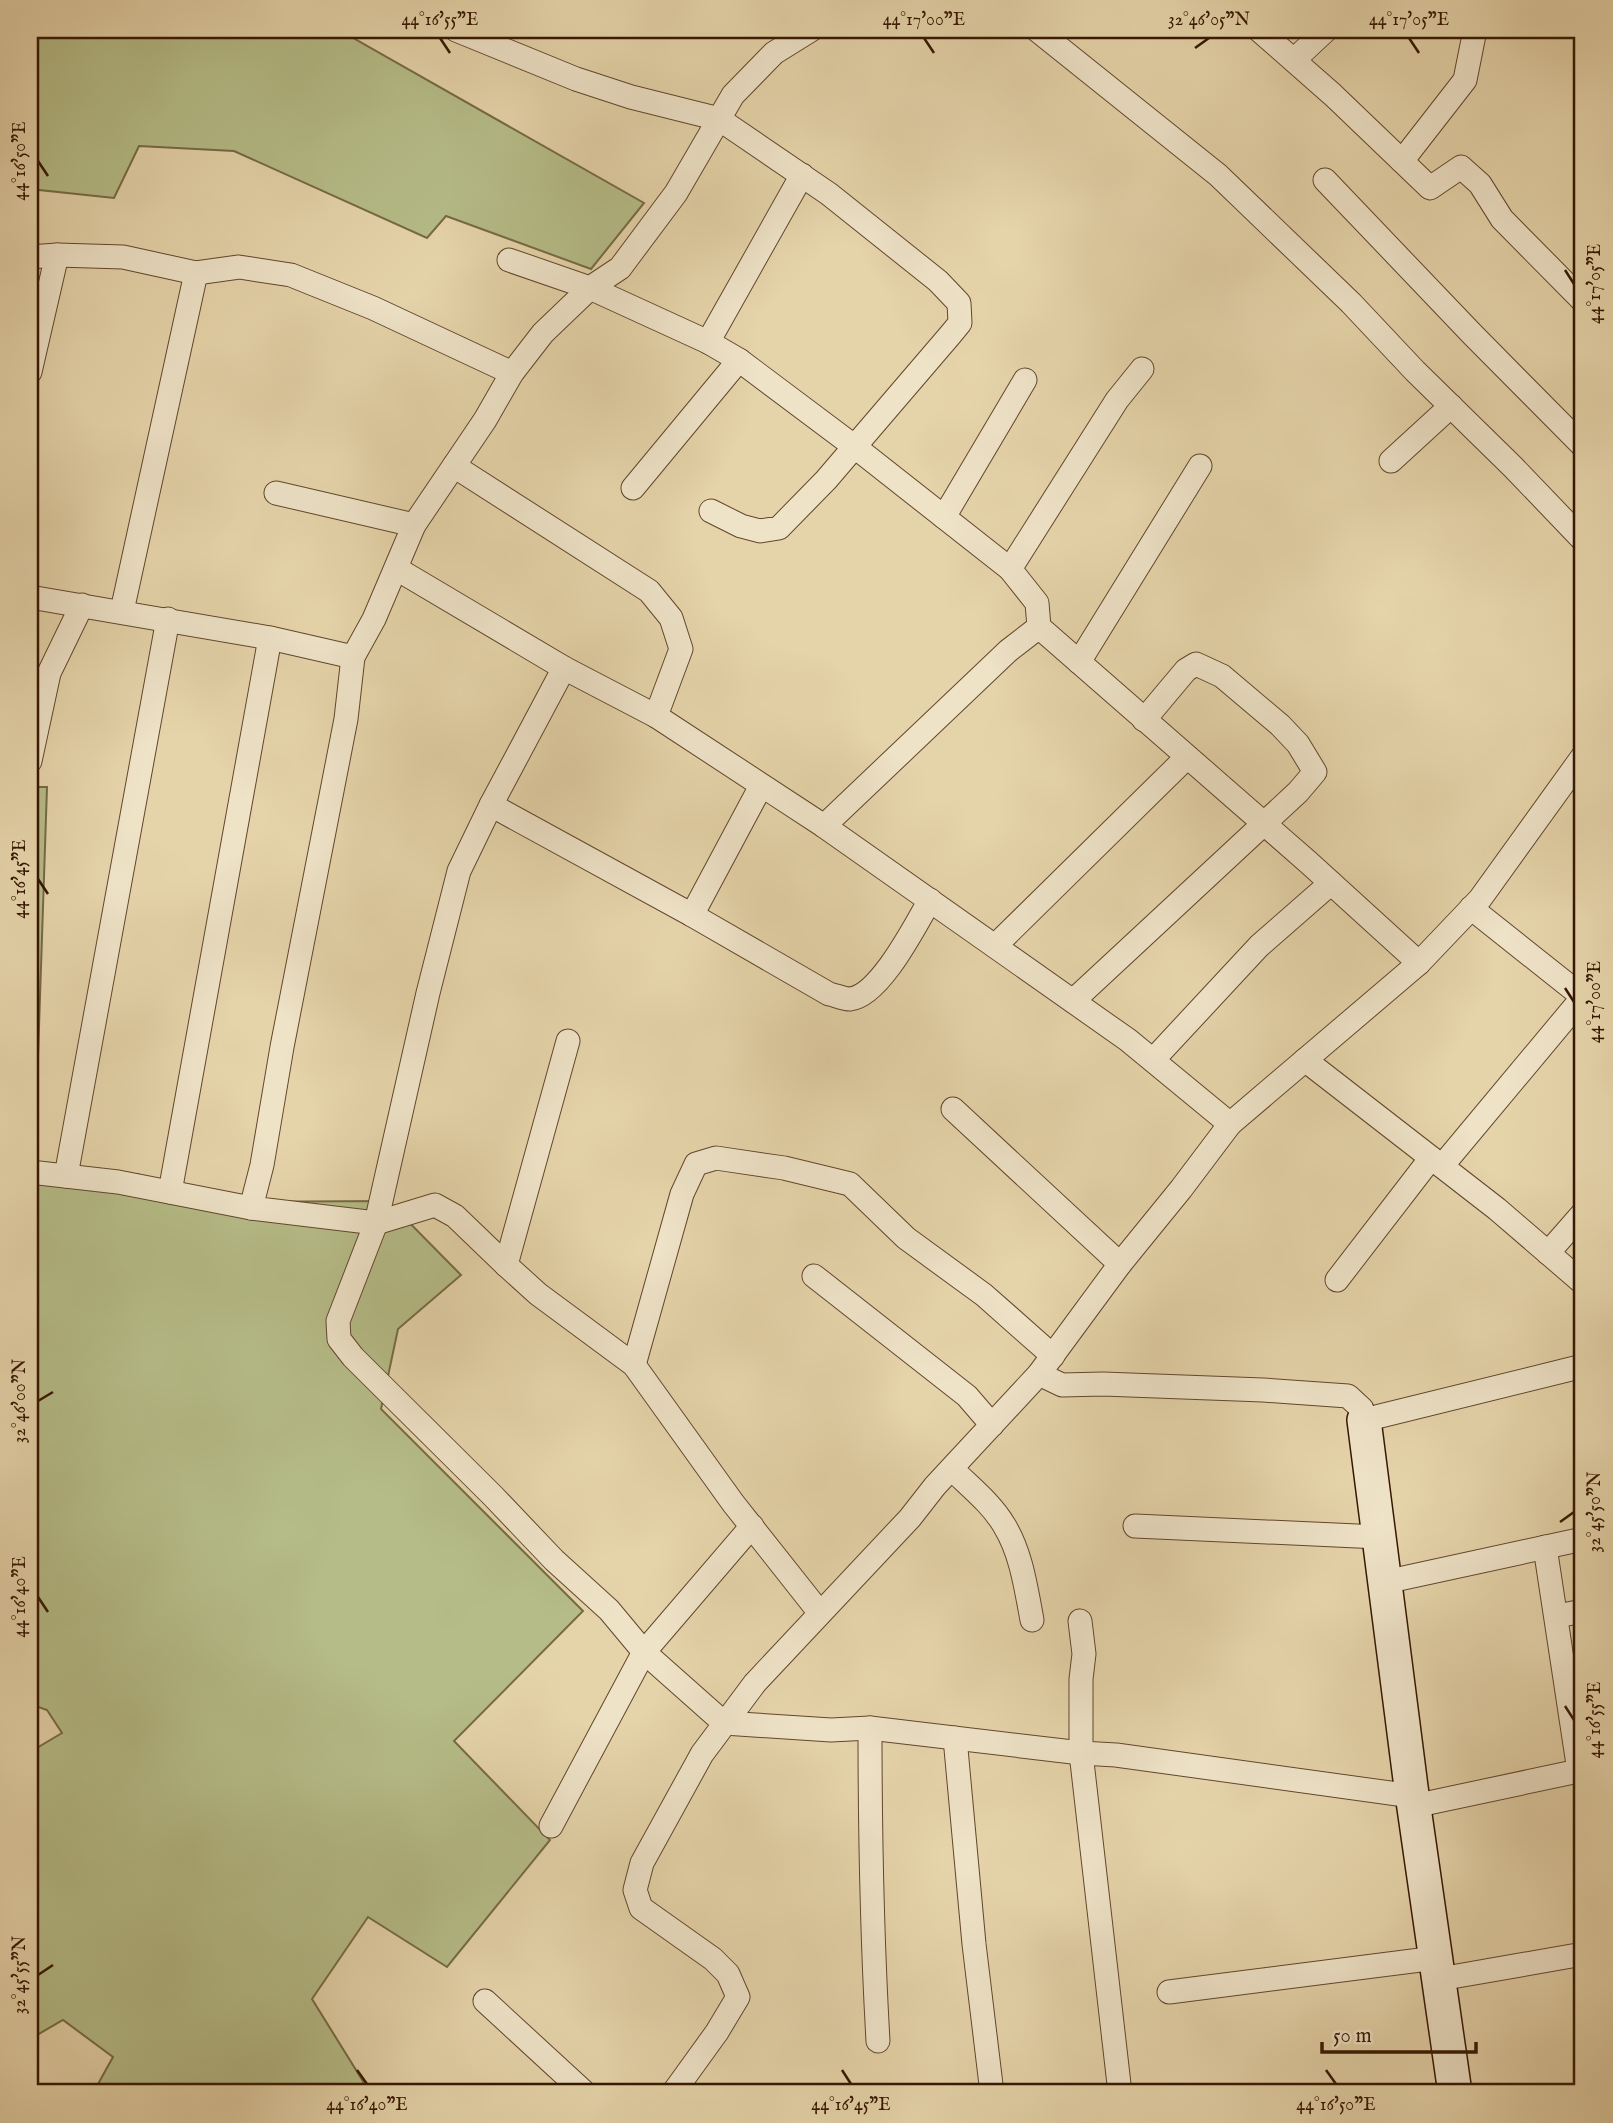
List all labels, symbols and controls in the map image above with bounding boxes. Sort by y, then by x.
text: 44°16'55"E [401,9,479,32]
text: 44°17'00"E [883,9,965,32]
text: 32°46'05"N [1168,9,1250,32]
text: 44°17'05"E [1369,9,1449,32]
text: 44°16'50"E [9,121,32,201]
text: 44°17'05"E [1584,244,1607,324]
text: 44°16'45"E [9,839,32,919]
text: 44°17'00"E [1584,961,1607,1043]
text: 32°46'00"N [9,1358,32,1443]
text: 32°45'50"N [1584,1471,1607,1552]
text: 44°16'40"E [9,1556,32,1638]
text: 44°16'55"E [1584,1681,1607,1759]
text: 32°45'55"N [9,1935,32,2014]
scale bar [1322,2011,1476,2055]
text: 50 m [1333,2023,1372,2050]
text: 44°16'40"E [326,2094,408,2117]
text: 44°16'45"E [811,2094,891,2117]
text: 44°16'50"E [1296,2094,1376,2117]

